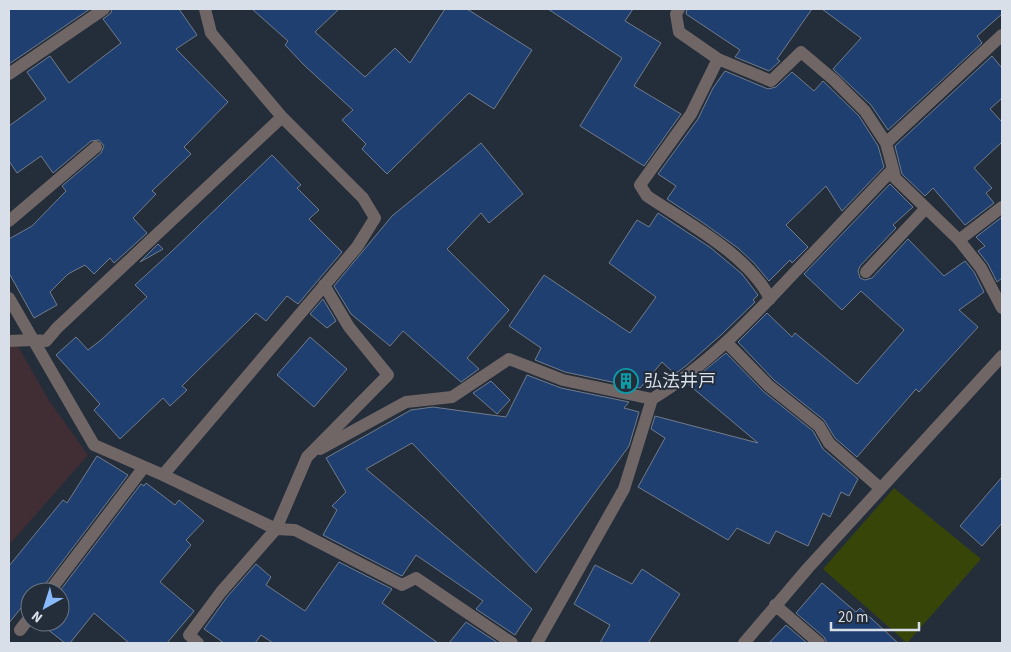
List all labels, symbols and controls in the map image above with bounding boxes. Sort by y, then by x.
building icon: 弘法井戸 [613,368,639,394]
place label: 弘法井戸 [644,369,716,394]
north arrow [20,582,70,632]
scale bar [831,600,918,632]
text: N [28,606,47,627]
text: 20 m [838,607,868,628]

